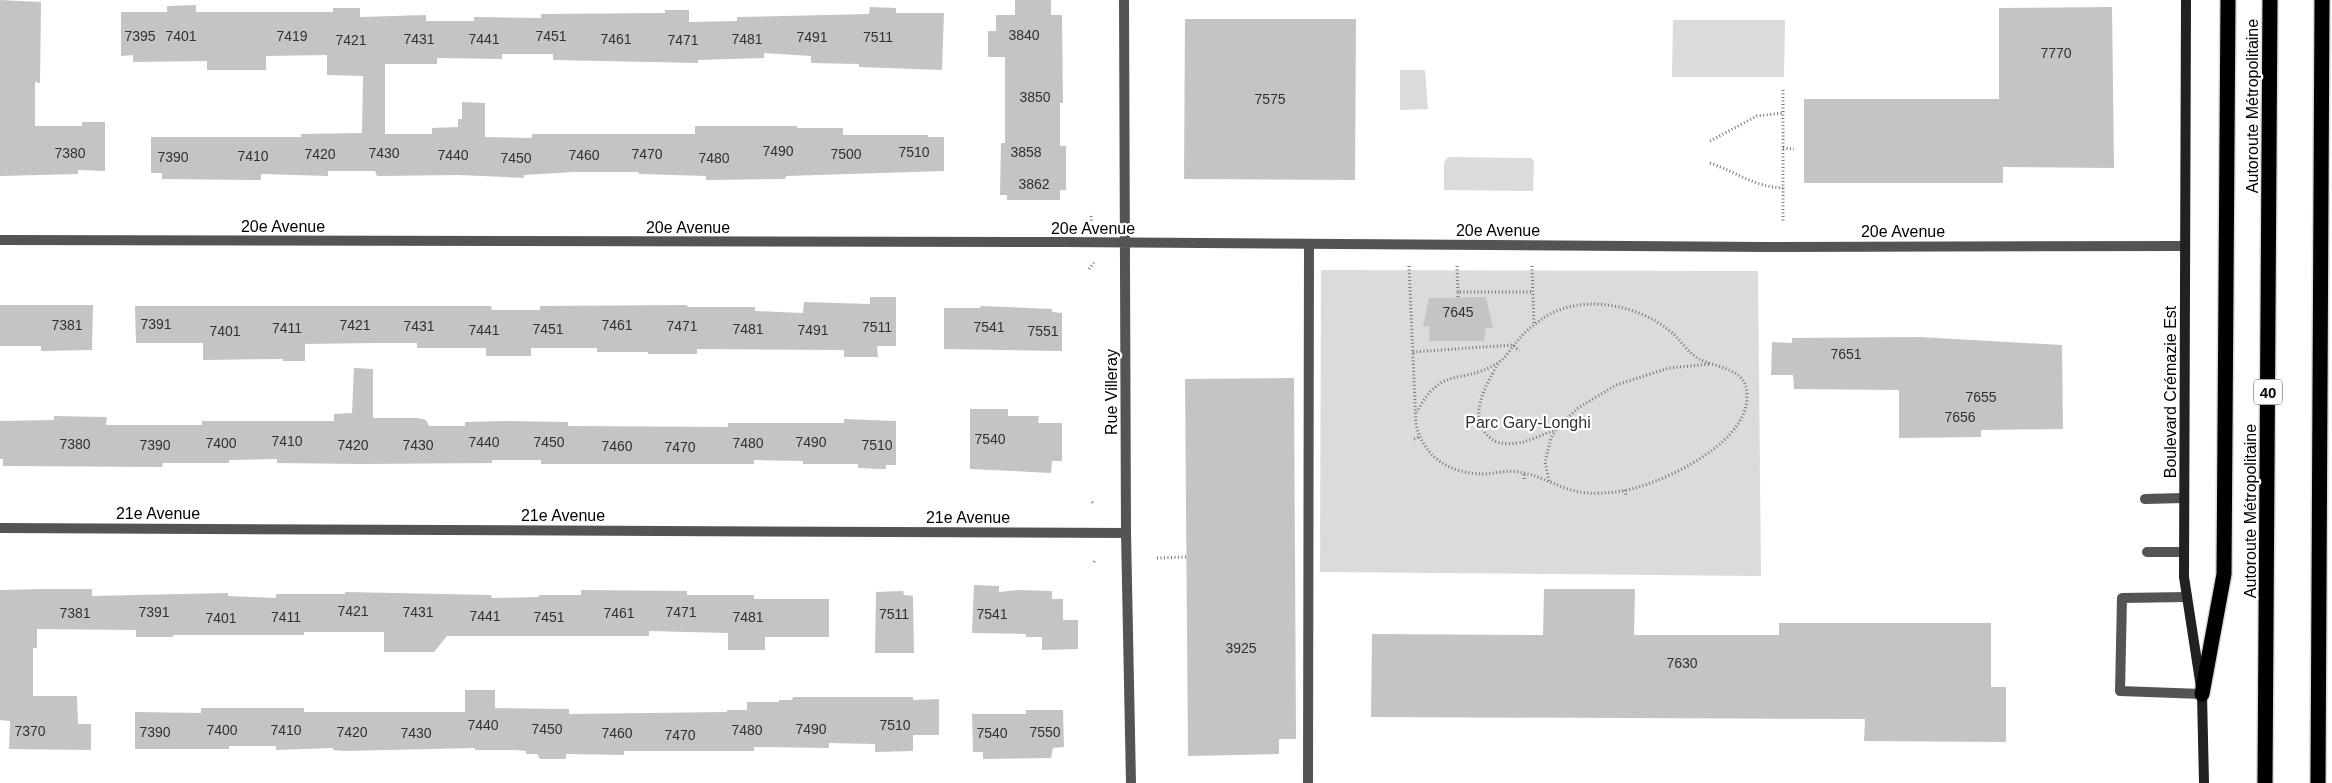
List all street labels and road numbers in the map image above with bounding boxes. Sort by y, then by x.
street label: Autoroute Métropolitaine [2244,19,2261,193]
street label: 20e Avenue [241,218,325,235]
street label: 20e Avenue [646,219,730,236]
street label: 20e Avenue [1051,220,1135,237]
street label: 20e Avenue [1456,222,1540,239]
street label: 20e Avenue [1861,223,1945,240]
street label: Boulevard Crémazie Est [2162,305,2179,478]
street label: Rue Villeray [1103,349,1120,435]
road number: 40 [2254,380,2282,404]
street label: Autoroute Métropolitaine [2242,424,2259,598]
street label: 21e Avenue [116,505,200,522]
street label: 21e Avenue [521,507,605,524]
street label: 21e Avenue [926,509,1010,526]

